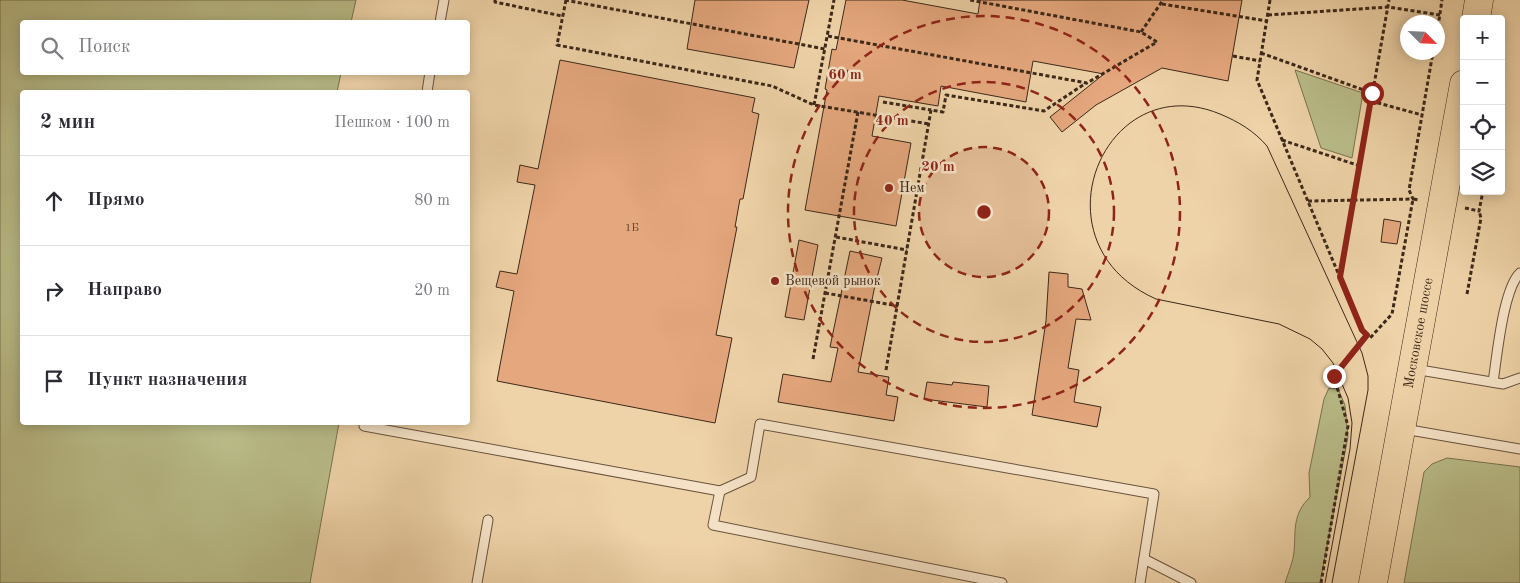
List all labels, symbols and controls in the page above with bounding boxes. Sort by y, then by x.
north arrow [1400,15,1445,60]
map controls [1460,15,1505,195]
button: + [1460,15,1505,60]
search box [20,20,470,75]
icon: search [38,34,66,62]
text: Поиск [78,38,130,57]
button: − [1460,60,1505,105]
text: 60 m [828,68,862,83]
route start [1361,82,1384,105]
button: locate [1460,105,1505,150]
text: 2 мин [40,112,95,133]
text: 40 m [875,114,909,129]
text: Пешком · 100 m [334,115,450,131]
button: layers [1460,150,1505,195]
text: 20 m [921,160,955,175]
place label: Нем [899,181,925,195]
marker: Нем [883,182,895,194]
icon: ahead [40,187,68,215]
text: Прямо [87,191,145,210]
text: 80 m [414,193,450,209]
centre of rings [975,203,993,221]
house number: 1Б [625,223,639,234]
place label: Вещевой рынок [785,274,881,288]
marker: Вещевой рынок [769,275,781,287]
icon: right [40,277,68,305]
street label: Московское шоссе [1402,277,1436,390]
text: Направо [87,281,162,300]
text: 20 m [414,283,450,299]
route end [1323,365,1346,388]
icon: arrive [40,367,68,395]
text: Пункт назначения [87,371,247,390]

